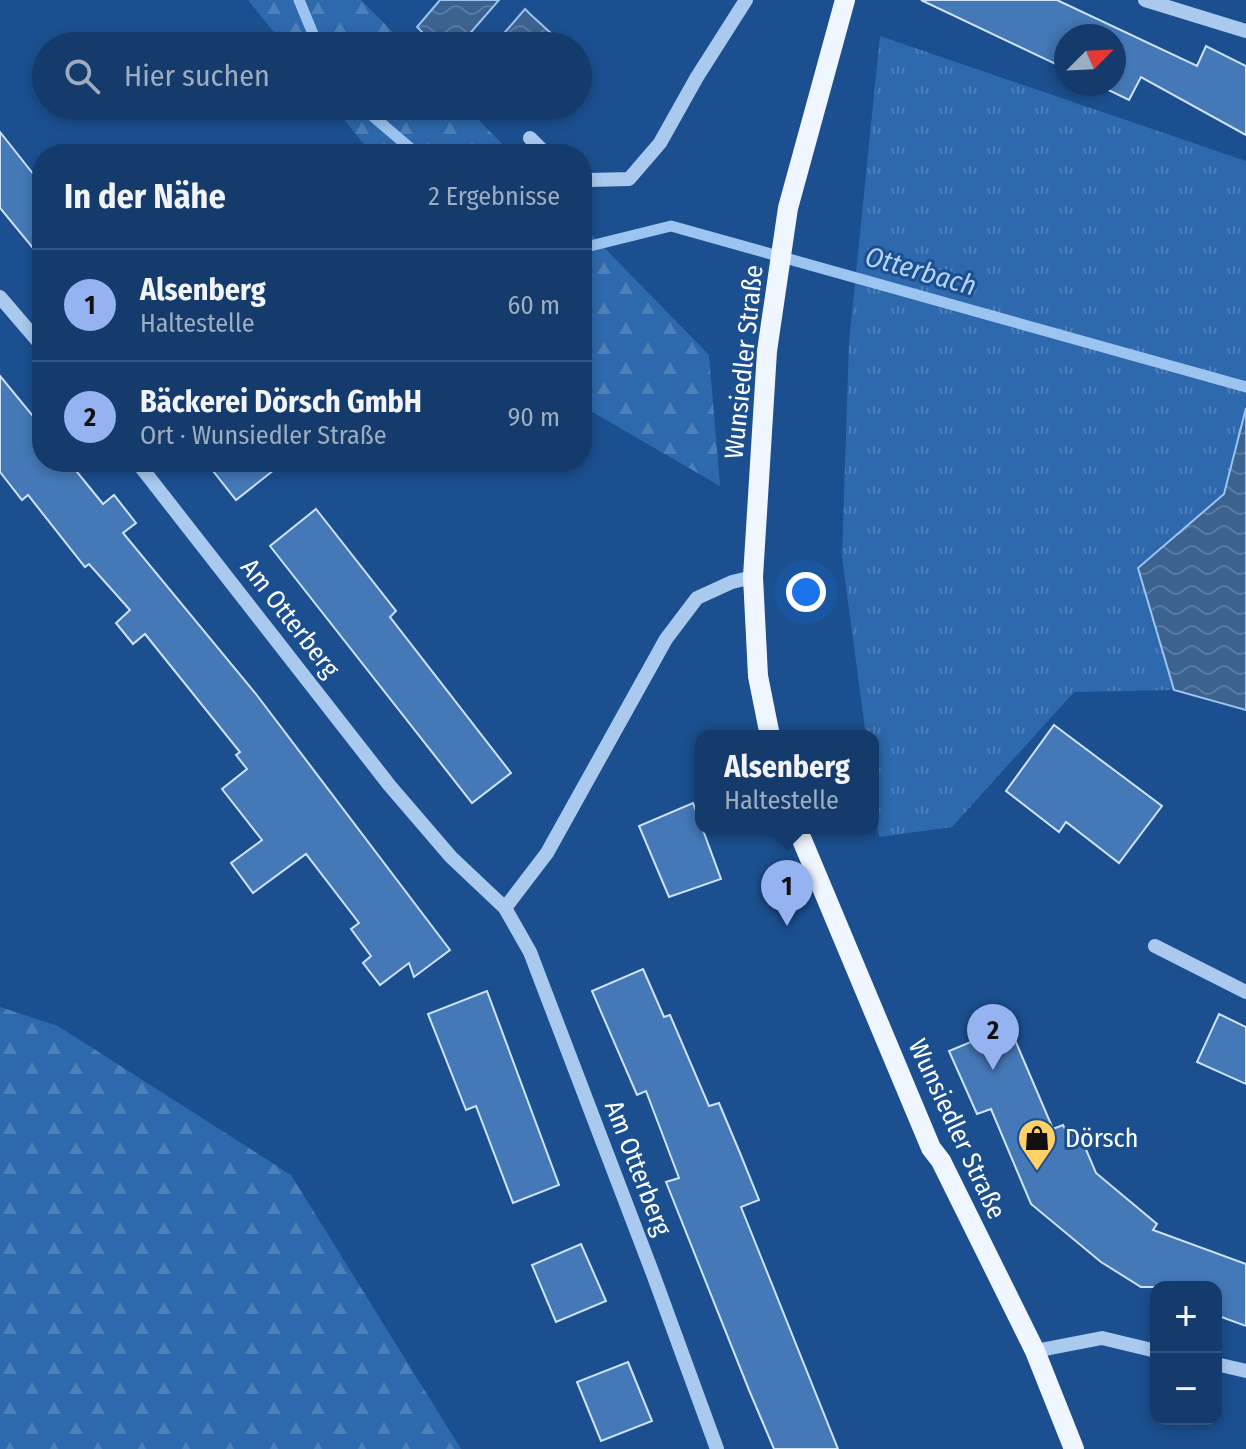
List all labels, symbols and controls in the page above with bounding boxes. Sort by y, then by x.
north arrow [1054,24,1126,96]
search box [32,32,592,120]
icon: search [60,54,104,98]
text: Hier suchen [124,58,270,94]
text: In der Nähe [64,176,226,217]
text: 2 Ergebnisse [428,181,560,212]
water label: Otterbach [862,239,980,303]
street label: Wunsiedler Straße [718,263,770,461]
text: Alsenberg [140,272,266,308]
text: 1 [85,290,96,321]
text: 60 m [507,290,560,321]
text: Haltestelle [140,308,255,339]
text: Bäckerei Dörsch GmbH [140,384,422,420]
text: 2 [84,402,96,433]
text: 90 m [508,402,560,433]
text: Ort · Wunsiedler Straße [140,420,387,451]
street label: Am Otterberg [234,552,346,684]
your location [786,572,826,612]
popup [695,730,879,834]
text: Alsenberg [724,749,850,785]
text: Haltestelle [724,785,839,816]
pin: 1 [761,860,813,926]
pin: 2 [967,1004,1019,1070]
street label: Wunsiedler Straße [902,1034,1012,1224]
street label: Am Otterberg [598,1096,678,1241]
shop icon: Dörsch [1016,1117,1058,1172]
place label: Dörsch [1065,1123,1138,1154]
map controls [1150,1281,1222,1425]
button: + [1150,1281,1222,1353]
button: − [1150,1353,1222,1425]

